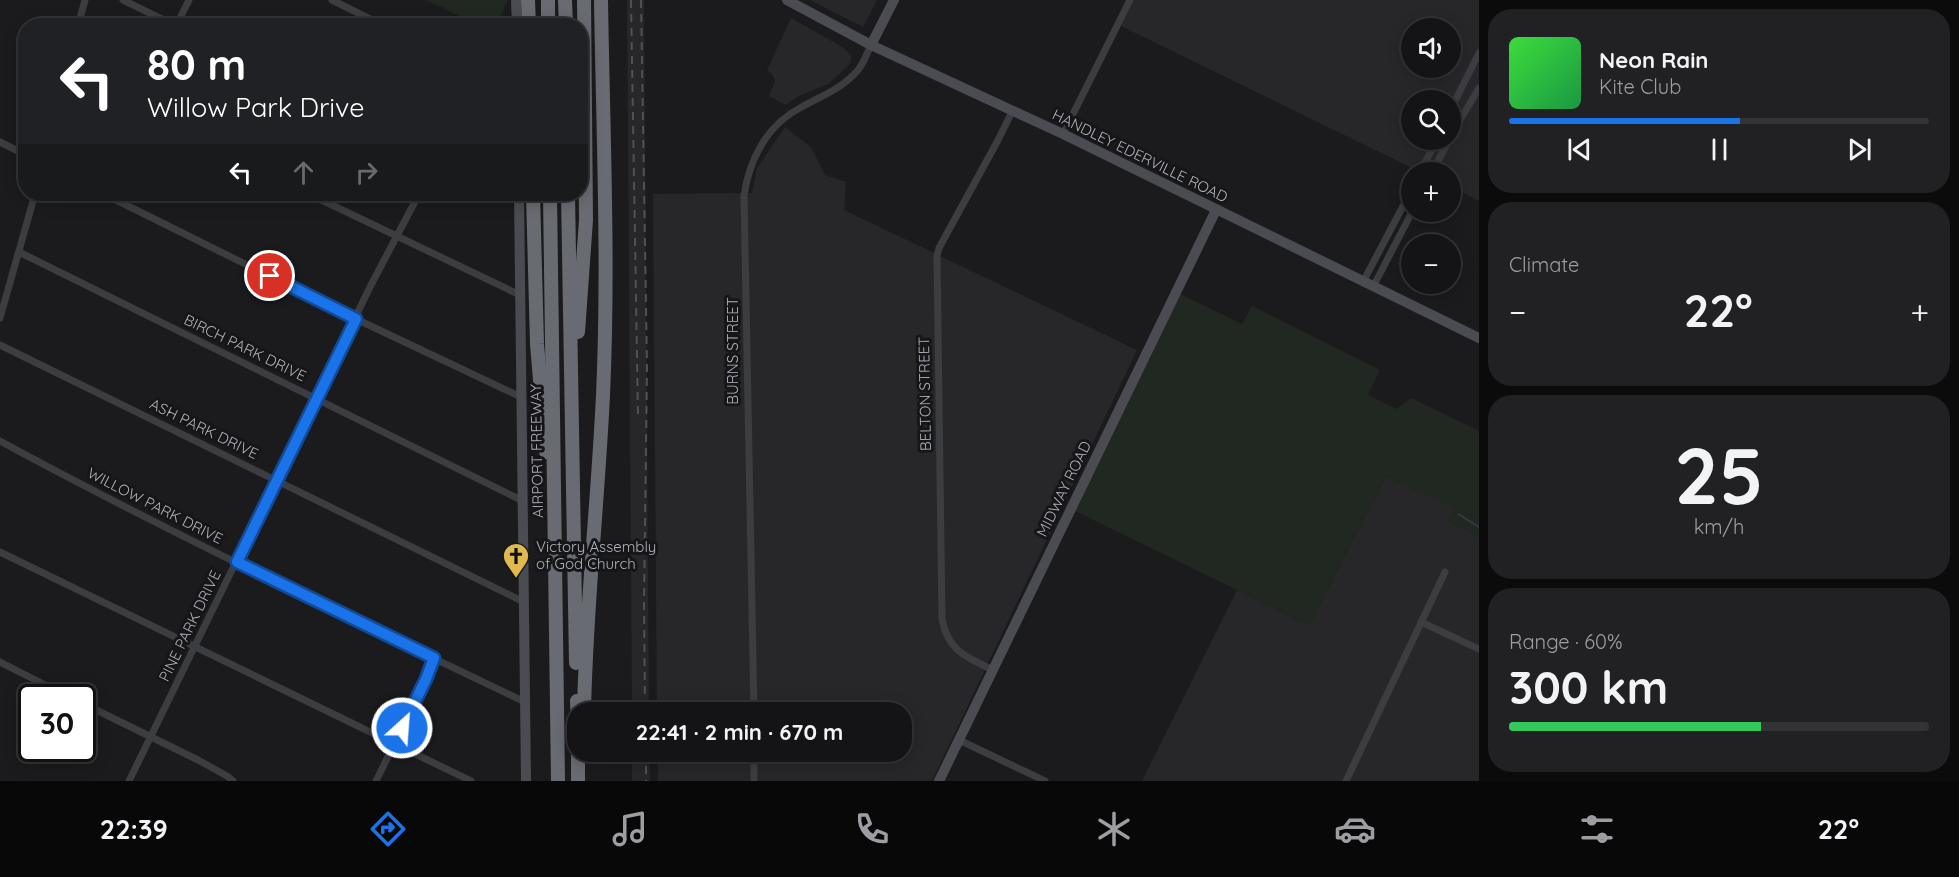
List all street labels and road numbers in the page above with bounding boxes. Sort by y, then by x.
street label: HANDLEY EDERVILLE ROAD [1049,105,1231,206]
street label: BURNS STREET [723,297,742,405]
street label: BIRCH PARK DRIVE [181,310,309,385]
street label: BELTON STREET [914,337,935,451]
street label: AIRPORT FREEWAY [526,383,547,518]
street label: ASH PARK DRIVE [147,394,262,463]
street label: MIDWAY ROAD [1032,438,1095,540]
street label: WILLOW PARK DRIVE [84,463,226,548]
street label: PINE PARK DRIVE [154,567,225,685]

